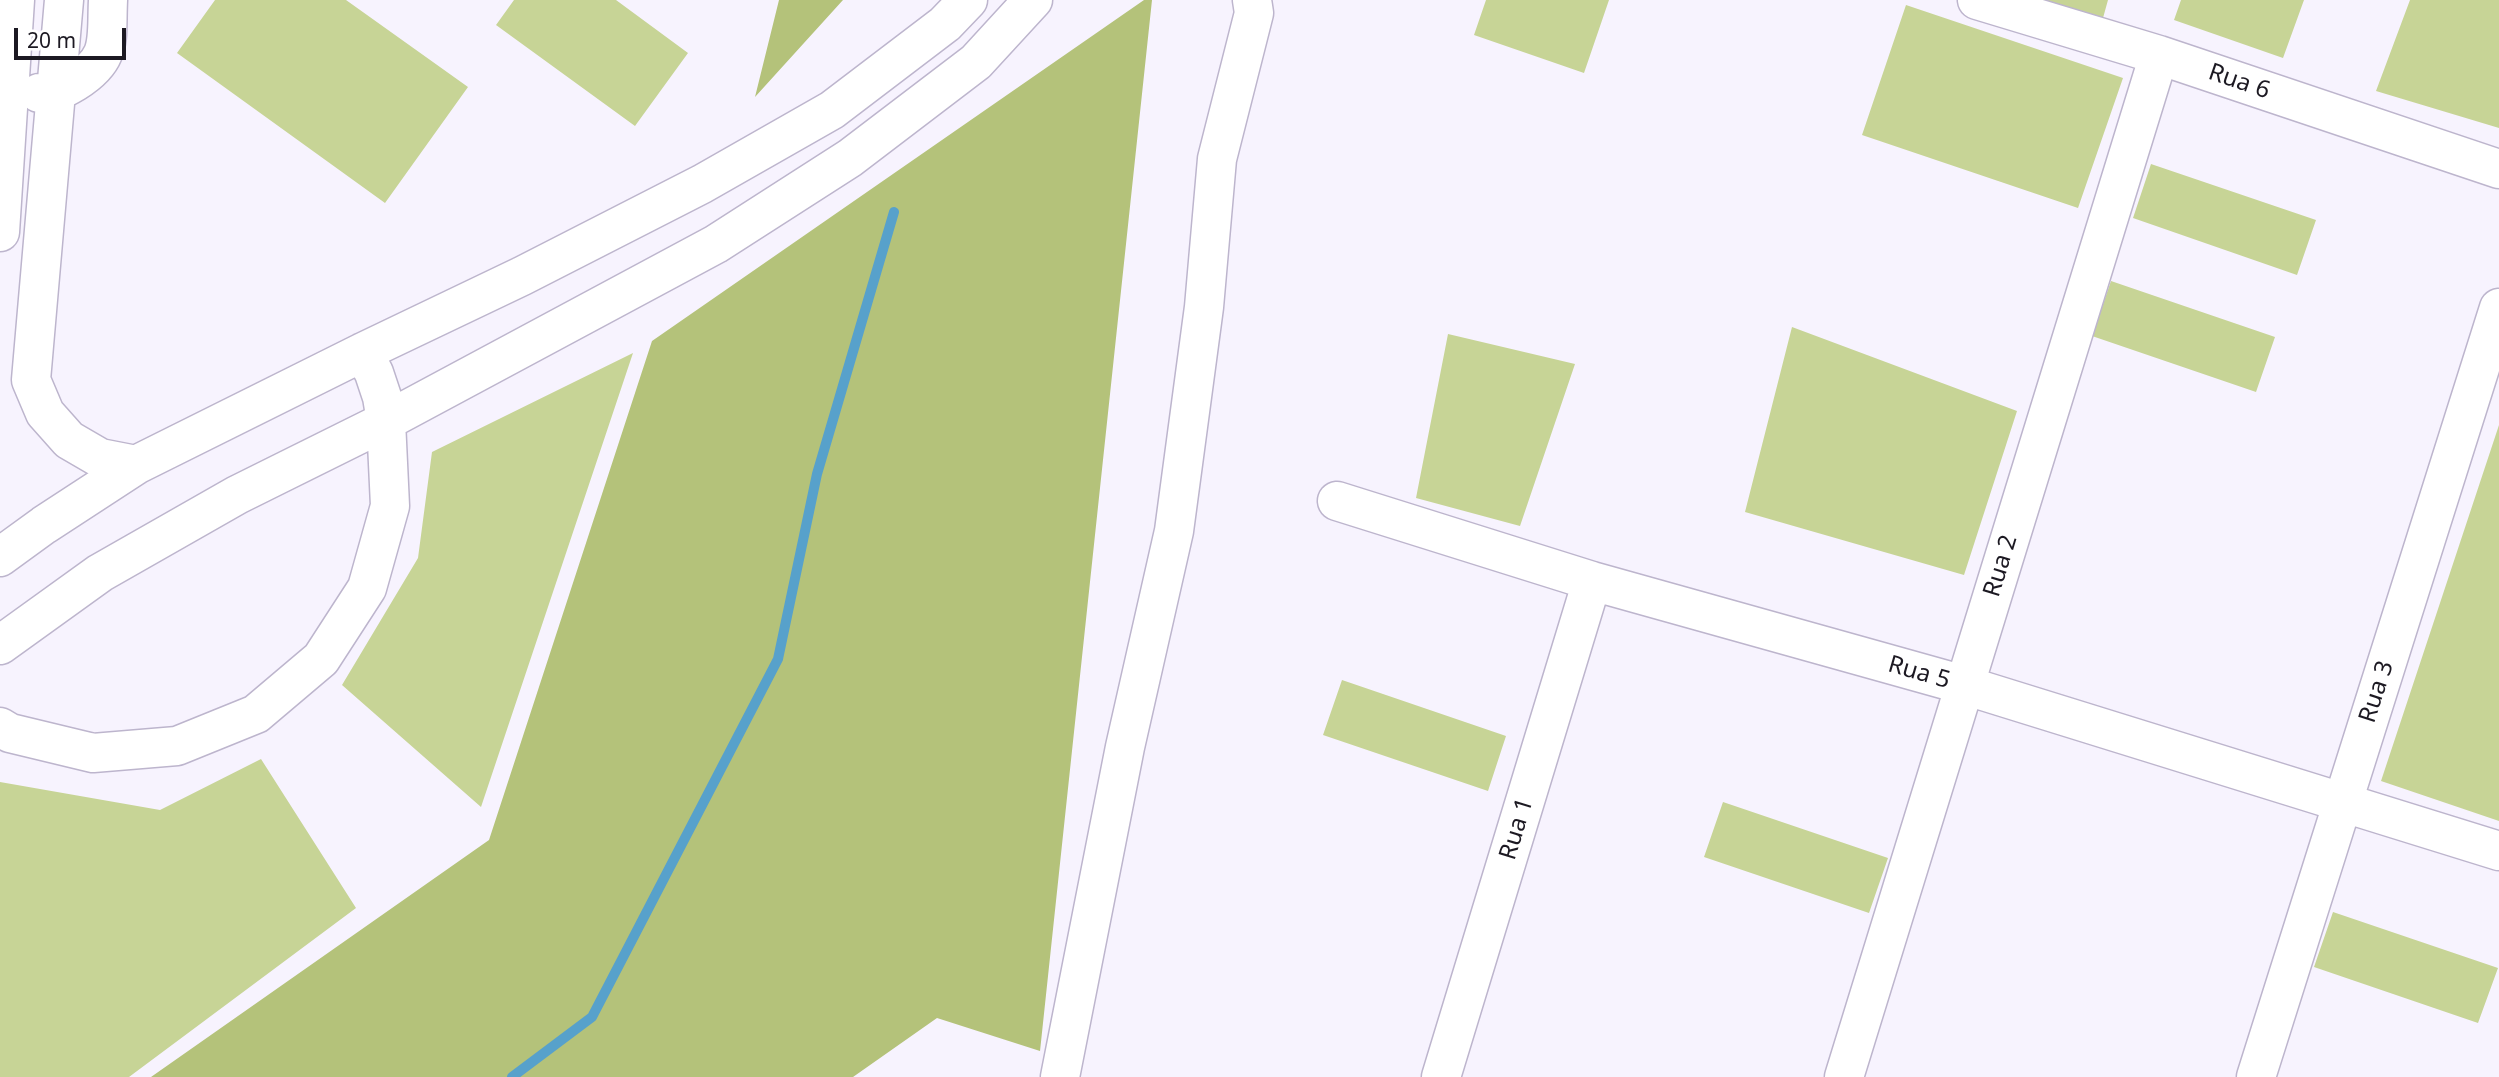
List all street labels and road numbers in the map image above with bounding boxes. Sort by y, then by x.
street label: Rua 6 [2204,58,2274,106]
street label: Rua 2 [1978,532,2024,600]
street label: Rua 5 [1885,650,1953,696]
street label: Rua 3 [2354,658,2400,726]
street label: Rua 1 [1494,795,1540,863]

